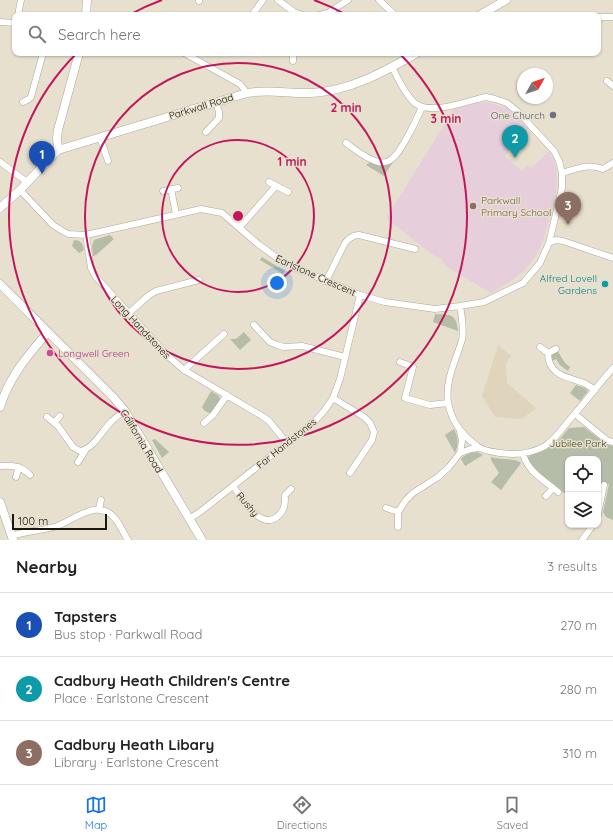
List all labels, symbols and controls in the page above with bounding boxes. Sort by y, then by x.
search box [12,12,601,56]
icon: search [26,23,48,45]
text: Search here [58,25,141,44]
north arrow [517,68,553,104]
street label: Parkwall Road [167,90,235,122]
text: 2 min [330,100,362,115]
place label: One Church [491,109,545,122]
marker: One Church [548,110,558,120]
text: 3 min [431,111,461,126]
pin: 2 [502,125,528,158]
pin: 1 [29,141,55,174]
text: 1 min [277,154,307,169]
pin: 3 [555,192,581,225]
place label: Parkwall Primary School [481,194,551,219]
marker: Parkwall Primary School [468,201,478,211]
centre of rings [231,209,245,223]
street label: Earlstone Crescent [274,252,359,299]
place label: Alfred Lovell Gardens [540,272,597,297]
your location [267,273,287,293]
marker: Alfred Lovell Gardens [600,279,610,289]
street label: Long Handstones [108,293,173,362]
place label: Longwell Green [58,347,130,360]
marker: Longwell Green [45,348,55,358]
street label: California Road [118,407,166,475]
street label: Far Handstones [254,415,319,472]
park label: Jubilee Park [549,437,607,450]
map controls [565,456,601,528]
button: locate [565,456,601,492]
street label: Rushy [234,489,262,519]
button: layers [565,492,601,528]
scale bar [12,512,107,531]
text: 100 m [18,514,48,528]
text: Nearby [16,556,77,577]
text: 3 results [547,558,597,574]
text: Tapsters [54,607,117,626]
text: 1 [26,617,32,633]
text: 270 m [560,617,597,633]
text: Bus stop · Parkwall Road [54,626,202,642]
text: Cadbury Heath Children's Centre [54,671,290,690]
text: 2 [25,681,33,697]
text: 280 m [560,681,597,697]
text: Place · Earlstone Crescent [54,690,209,706]
text: Cadbury Heath Libary [54,735,214,754]
text: 3 [26,745,32,761]
text: 310 m [562,745,597,761]
text: Library · Earlstone Crescent [54,754,219,770]
tab: Map [85,794,107,832]
tab: Directions [277,794,327,832]
tab: Saved [497,794,528,832]

